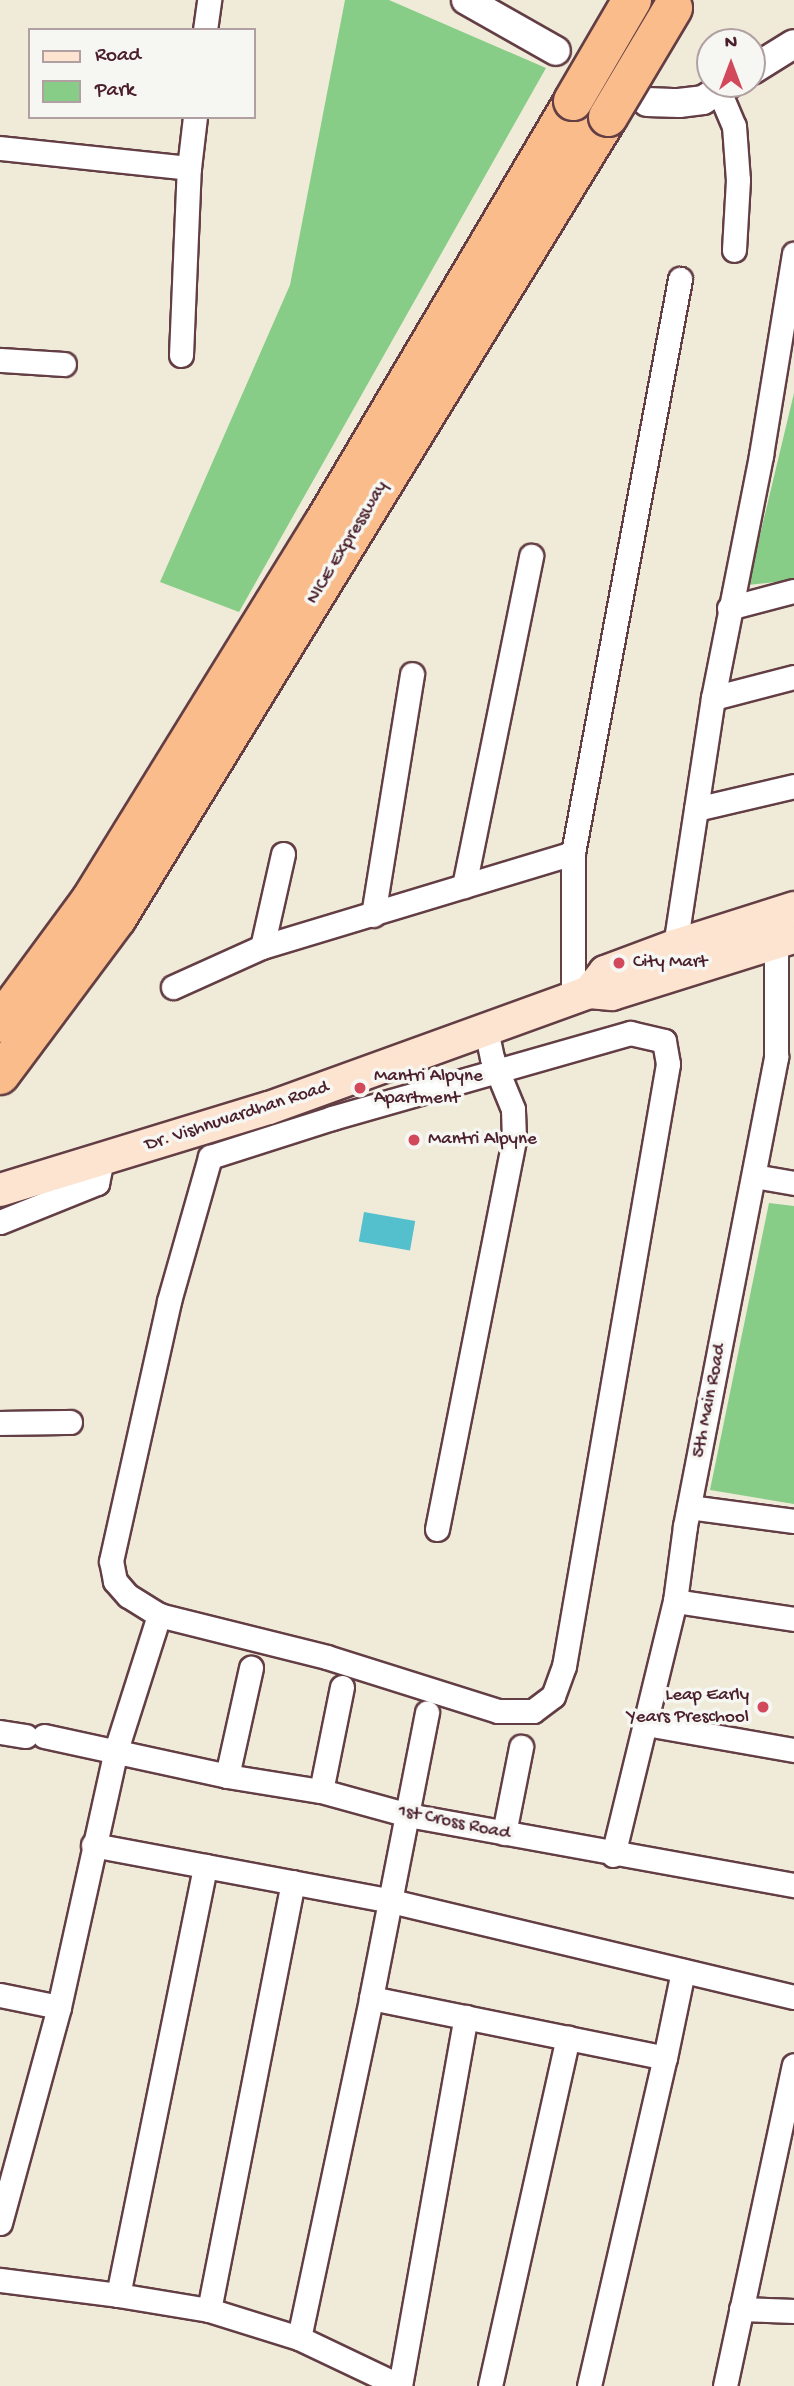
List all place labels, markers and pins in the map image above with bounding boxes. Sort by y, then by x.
place label: City Mart [633,952,707,974]
marker: City Mart [611,955,627,971]
place label: Mantri Alpyne Apartment [374,1066,483,1110]
marker: Mantri Alpyne Apartment [352,1080,368,1096]
place label: Mantri Alpyne [428,1129,537,1151]
marker: Mantri Alpyne [406,1132,422,1148]
place label: Leap Early Years Preschool [627,1685,749,1729]
marker: Leap Early Years Preschool [755,1699,771,1715]

